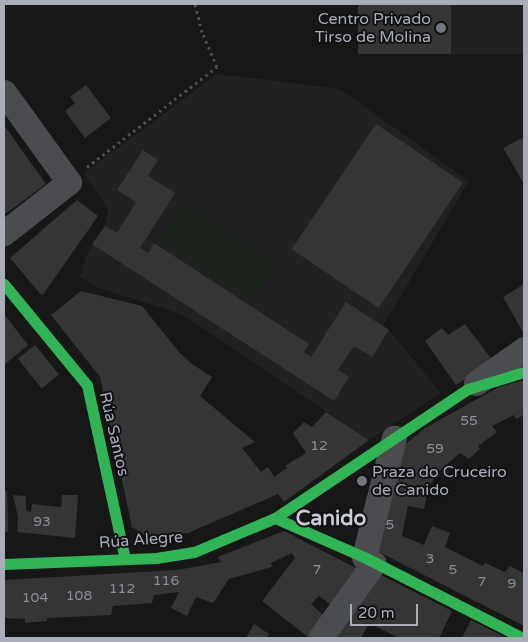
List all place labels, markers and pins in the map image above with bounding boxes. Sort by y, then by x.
place label: Centro Privado Tirso de Molina [315,9,431,47]
marker: Centro Privado Tirso de Molina [435,22,447,34]
place label: Praza do Cruceiro de Canido [372,462,507,500]
marker: Praza do Cruceiro de Canido [356,475,368,487]

